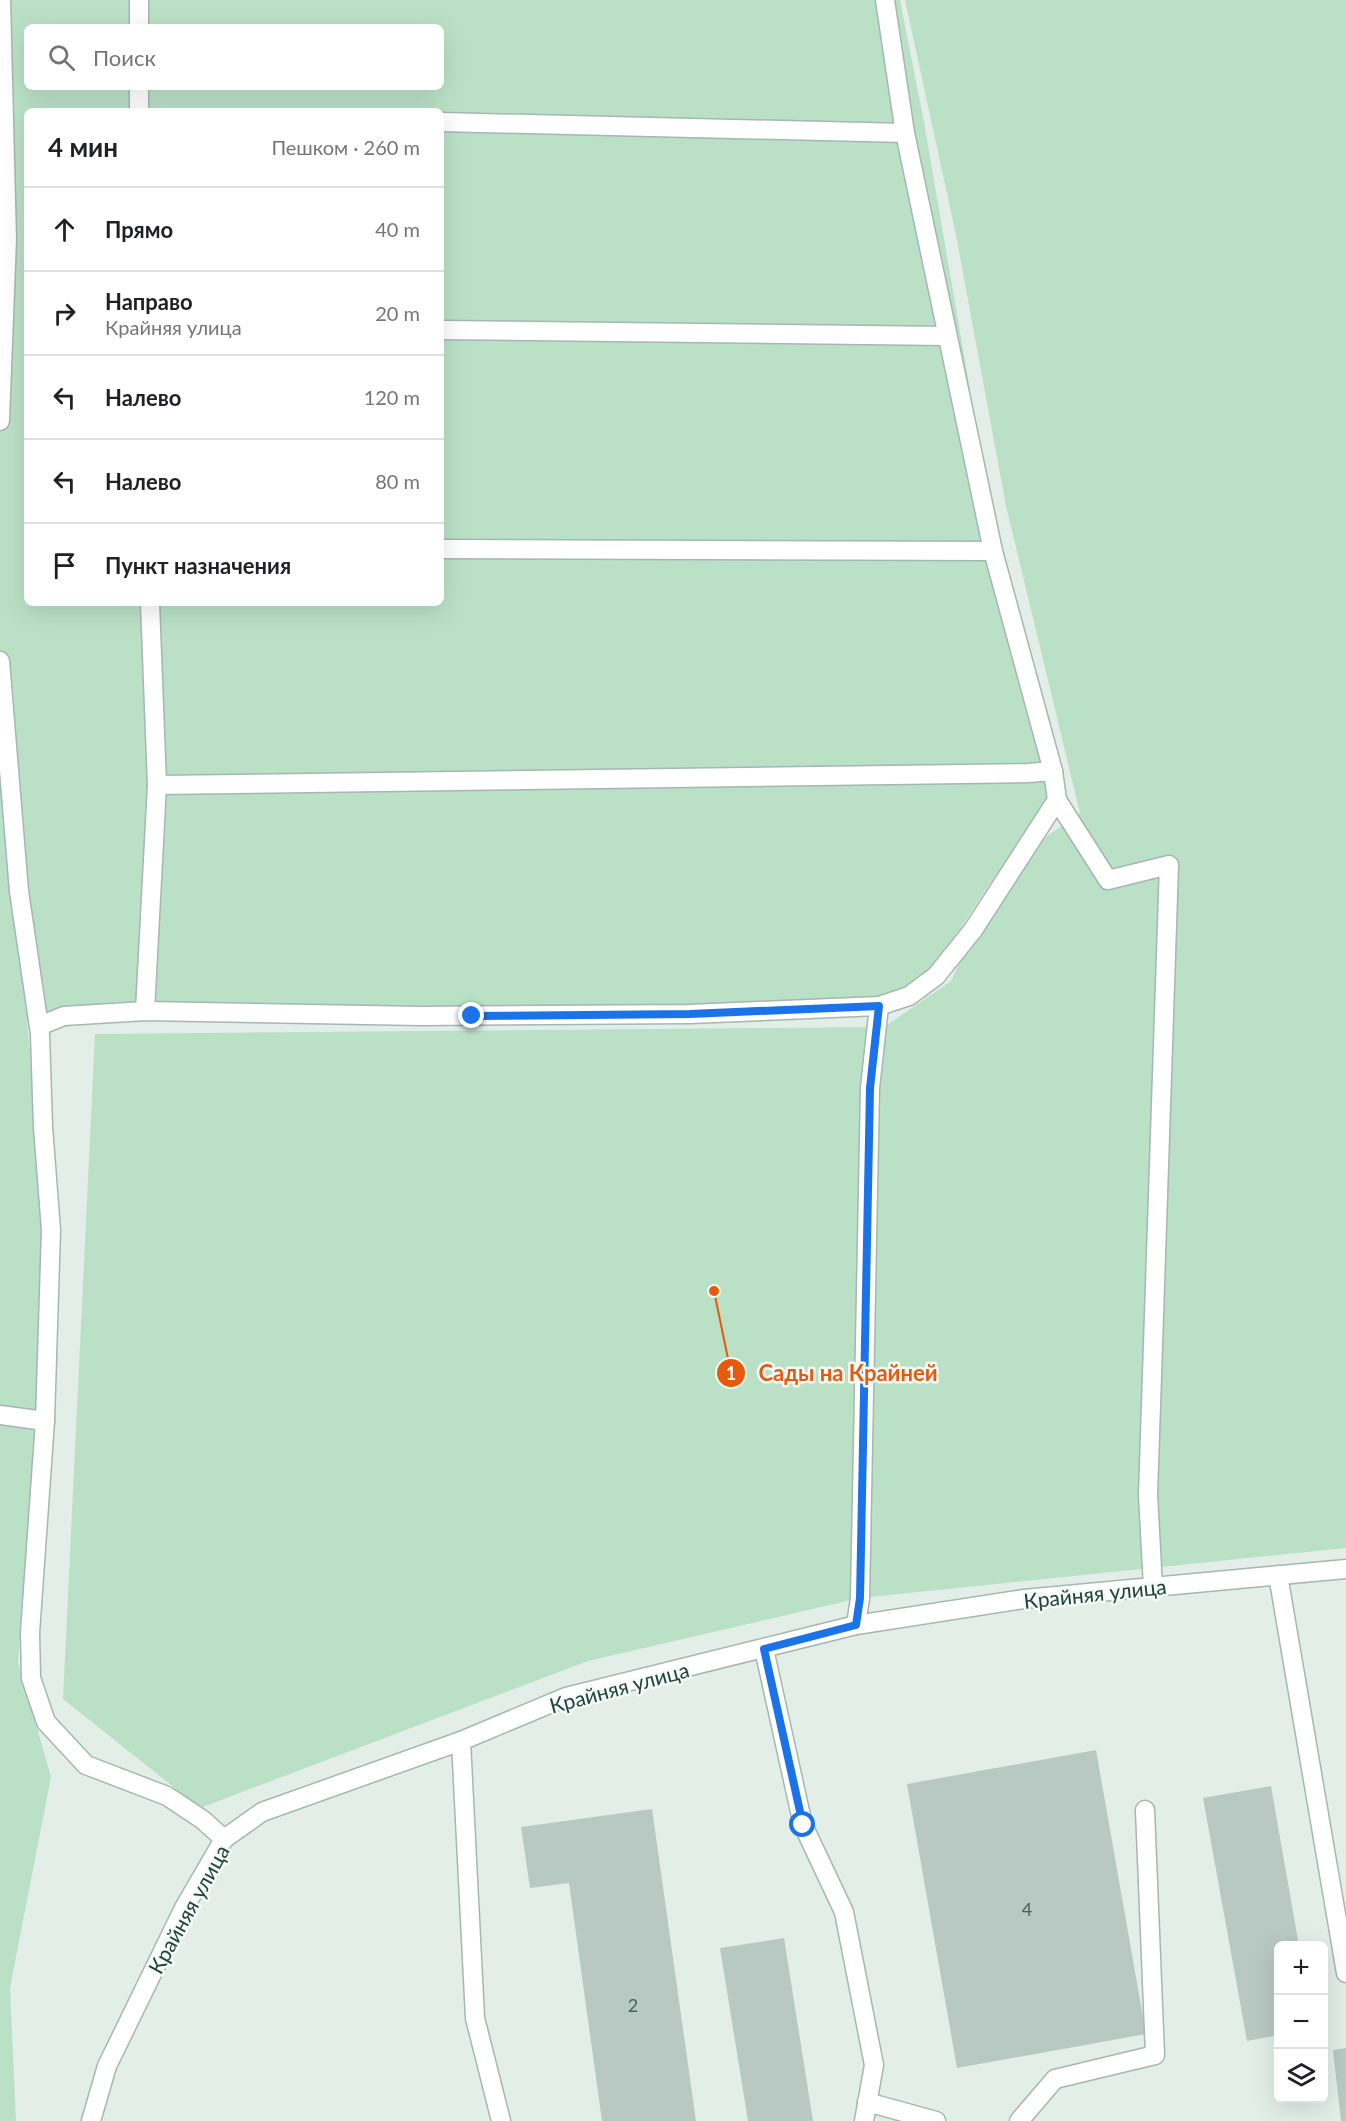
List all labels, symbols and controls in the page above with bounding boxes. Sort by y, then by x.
search box [24,24,444,90]
icon: search [45,41,78,74]
text: Поиск [93,44,156,71]
text: 4 мин [48,131,118,163]
text: Пешком · 260 m [271,135,420,159]
icon: ahead [48,213,81,246]
text: Прямо [105,216,173,243]
text: 40 m [375,217,420,241]
text: Направо [105,288,193,315]
icon: right [48,297,81,330]
text: 20 m [375,301,420,325]
text: Крайняя улица [105,315,242,339]
icon: left [48,381,81,414]
text: Налево [105,384,181,411]
text: 120 m [364,385,420,409]
icon: left [48,465,81,498]
text: Налево [105,468,181,495]
text: 80 m [375,469,420,493]
icon: arrive [48,549,81,582]
text: Пункт назначения [105,552,291,579]
route end [458,1002,484,1028]
callout: Сады на Крайней [716,1353,949,1393]
text: Сады на Крайней [758,1359,938,1386]
text: 1 [726,1362,736,1384]
street label: Крайняя улица [1022,1573,1168,1613]
street label: Крайняя улица [546,1656,692,1718]
route start [789,1811,815,1837]
street label: Крайняя улица [142,1840,234,1978]
house number: 4 [1022,1898,1032,1920]
map controls [1274,1941,1328,2103]
button: + [1274,1941,1328,1995]
house number: 2 [628,1994,638,2016]
button: − [1274,1995,1328,2049]
button: layers [1274,2049,1328,2103]

